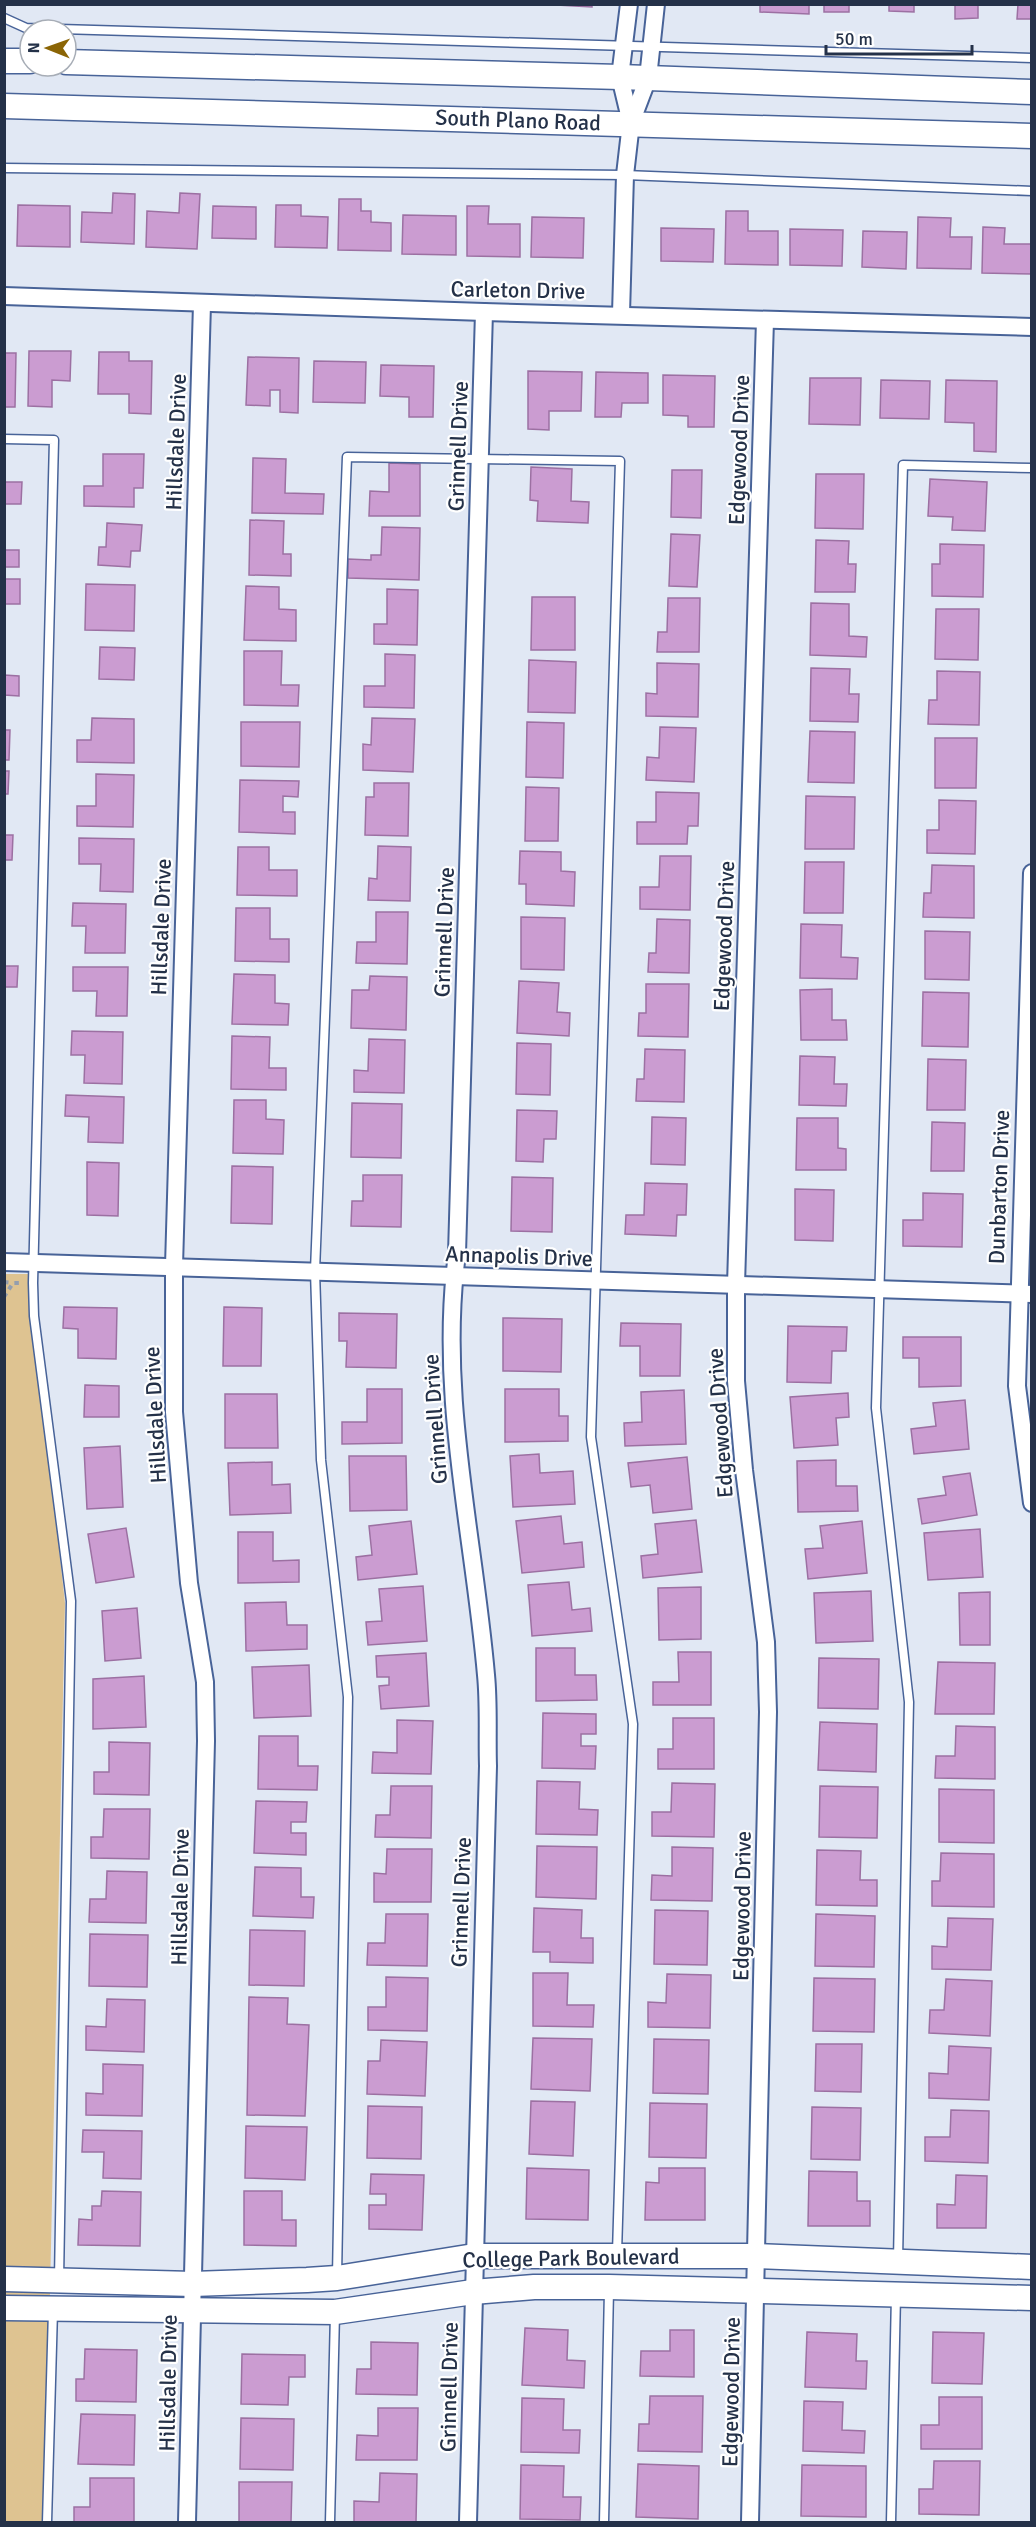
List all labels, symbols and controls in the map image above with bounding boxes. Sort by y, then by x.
north arrow [18,18,78,78]
scale bar [826,18,972,56]
text: 50 m [835,28,873,50]
text: N [24,42,44,53]
street label: South Plano Road [435,104,601,136]
street label: Carleton Drive [450,275,586,305]
street label: Hillsdale Drive [160,373,192,511]
street label: Edgewood Drive [723,374,755,526]
street label: Grinnell Drive [442,380,474,512]
street label: Hillsdale Drive [145,858,177,996]
street label: Edgewood Drive [708,860,740,1012]
street label: Grinnell Drive [428,866,460,998]
street label: Dunbarton Drive [983,1109,1015,1265]
street label: Annapolis Drive [445,1240,593,1272]
street label: Hillsdale Drive [138,1346,172,1484]
street label: Edgewood Drive [701,1347,739,1499]
street label: Grinnell Drive [417,1353,453,1485]
street label: Hillsdale Drive [165,1828,195,1966]
street label: Edgewood Drive [727,1831,757,1981]
street label: Grinnell Drive [445,1836,477,1968]
street label: College Park Boulevard [462,2243,680,2273]
street label: Hillsdale Drive [153,2314,183,2452]
street label: Edgewood Drive [716,2317,746,2467]
street label: Grinnell Drive [434,2322,464,2452]

